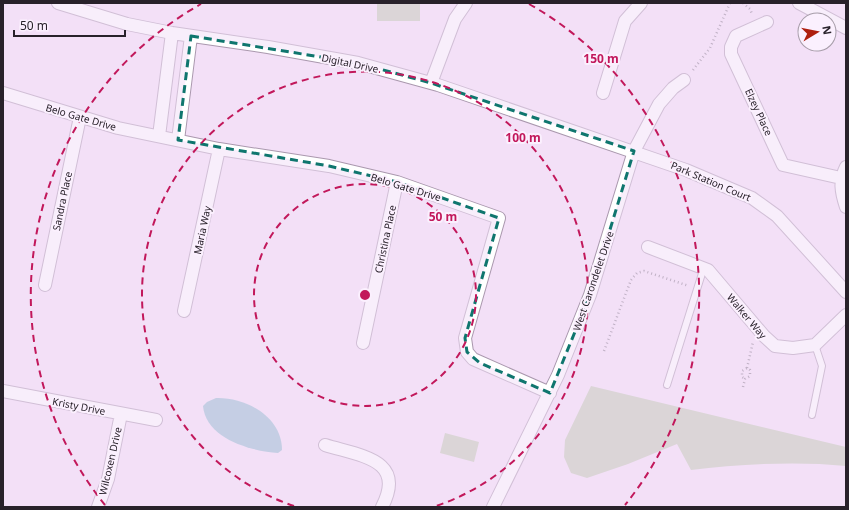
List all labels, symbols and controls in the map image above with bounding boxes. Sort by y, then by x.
scale bar [14,12,125,38]
north arrow [797,12,837,52]
text: 50 m [20,17,48,34]
text: N [819,24,836,36]
street label: Digital Drive [320,50,380,76]
text: 150 m [583,50,619,67]
street label: Elzey Place [742,86,776,138]
street label: Belo Gate Drive [44,100,118,134]
text: 100 m [505,129,541,146]
street label: Park Station Court [669,158,754,204]
street label: Sandra Place [49,170,75,232]
street label: Belo Gate Drive [369,170,443,204]
street label: Christina Place [371,203,399,274]
street label: Maria Way [190,204,214,256]
text: 50 m [429,208,457,225]
street label: West Carondelet Drive [569,229,617,333]
centre of rings [358,288,372,302]
street label: Walker Way [724,291,771,342]
street label: Kristy Drive [51,394,107,418]
street label: Wilcoxen Drive [95,425,125,496]

